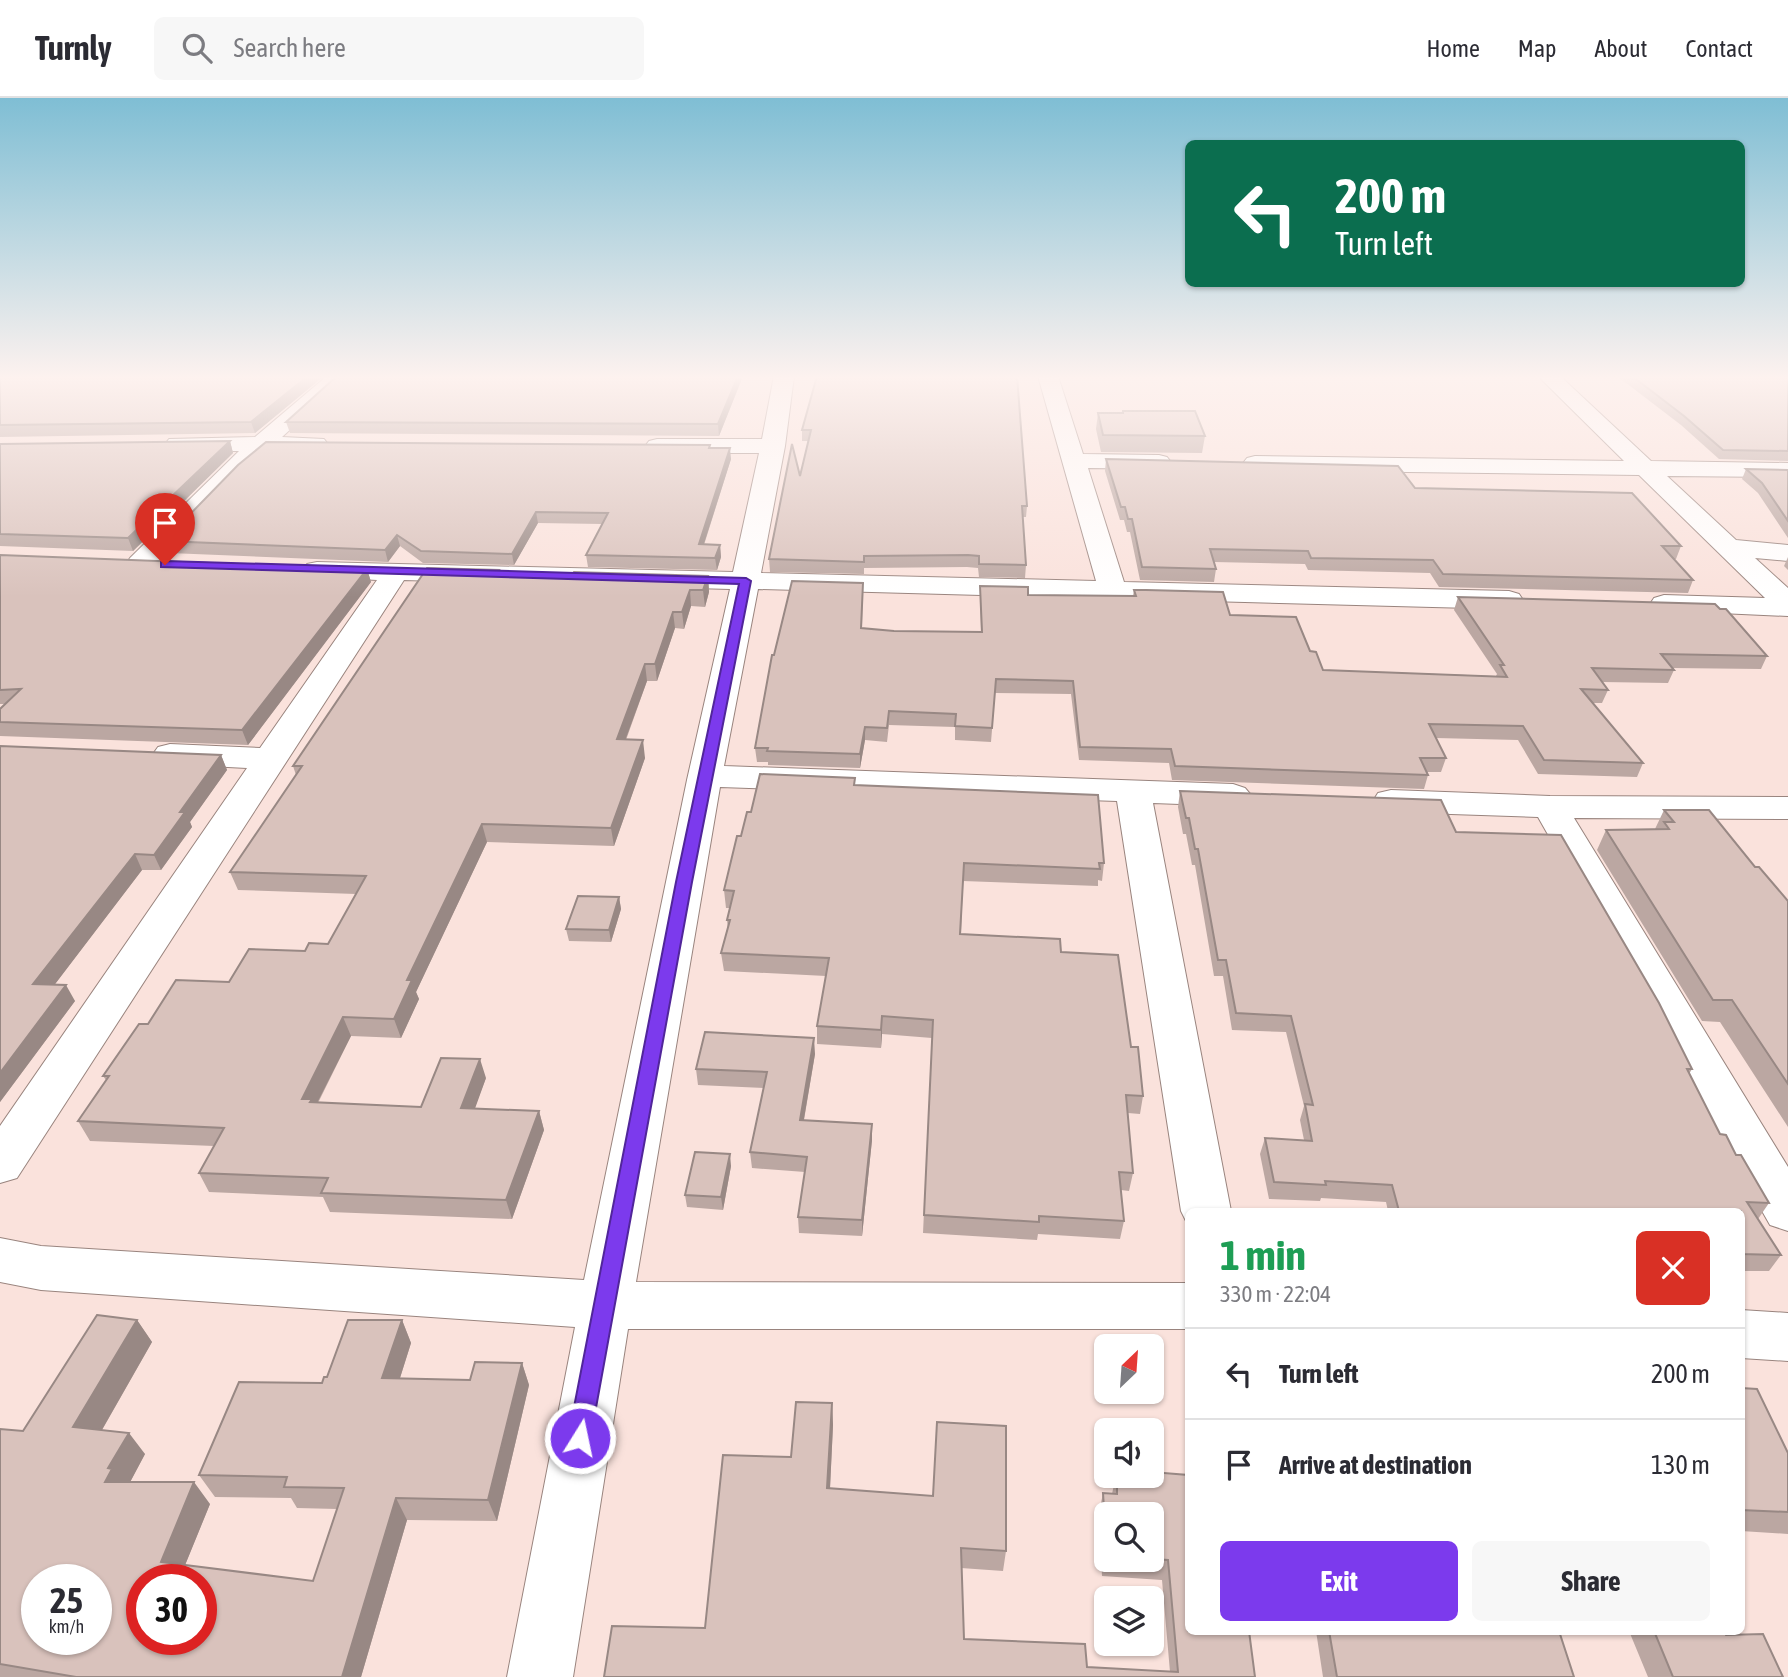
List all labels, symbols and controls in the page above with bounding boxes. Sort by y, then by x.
search box [154,17,644,80]
text: Turnly [35,29,112,67]
icon: search [178,29,216,67]
text: Search here [234,33,346,63]
text: Home [1426,35,1480,62]
text: Map [1518,35,1556,62]
text: About [1594,35,1647,62]
text: Contact [1685,35,1753,62]
text: 200 m [1335,167,1446,223]
icon: left [1220,168,1311,259]
text: Turn left [1335,225,1433,262]
pin [135,493,195,565]
icon: arrive [146,504,184,542]
text: 1 min [1220,1231,1306,1279]
button: close [1636,1231,1710,1305]
text: 330 m · 22:04 [1220,1281,1331,1307]
north arrow [1094,1334,1164,1404]
map controls [1094,1334,1164,1656]
icon: left [1220,1355,1258,1393]
text: Turn left [1279,1359,1359,1389]
text: 200 m [1651,1359,1710,1389]
position arrow [543,1401,617,1475]
button: sound [1094,1418,1164,1488]
icon: arrive [1220,1446,1258,1484]
text: Arrive at destination [1279,1450,1472,1480]
text: 130 m [1651,1450,1710,1480]
button: search [1094,1502,1164,1572]
button: Exit [1220,1541,1458,1621]
button: Share [1472,1541,1710,1621]
speed limit sign: 30 [126,1564,217,1655]
text: 25 [50,1580,83,1620]
button: layers [1094,1586,1164,1656]
text: km/h [49,1616,84,1637]

